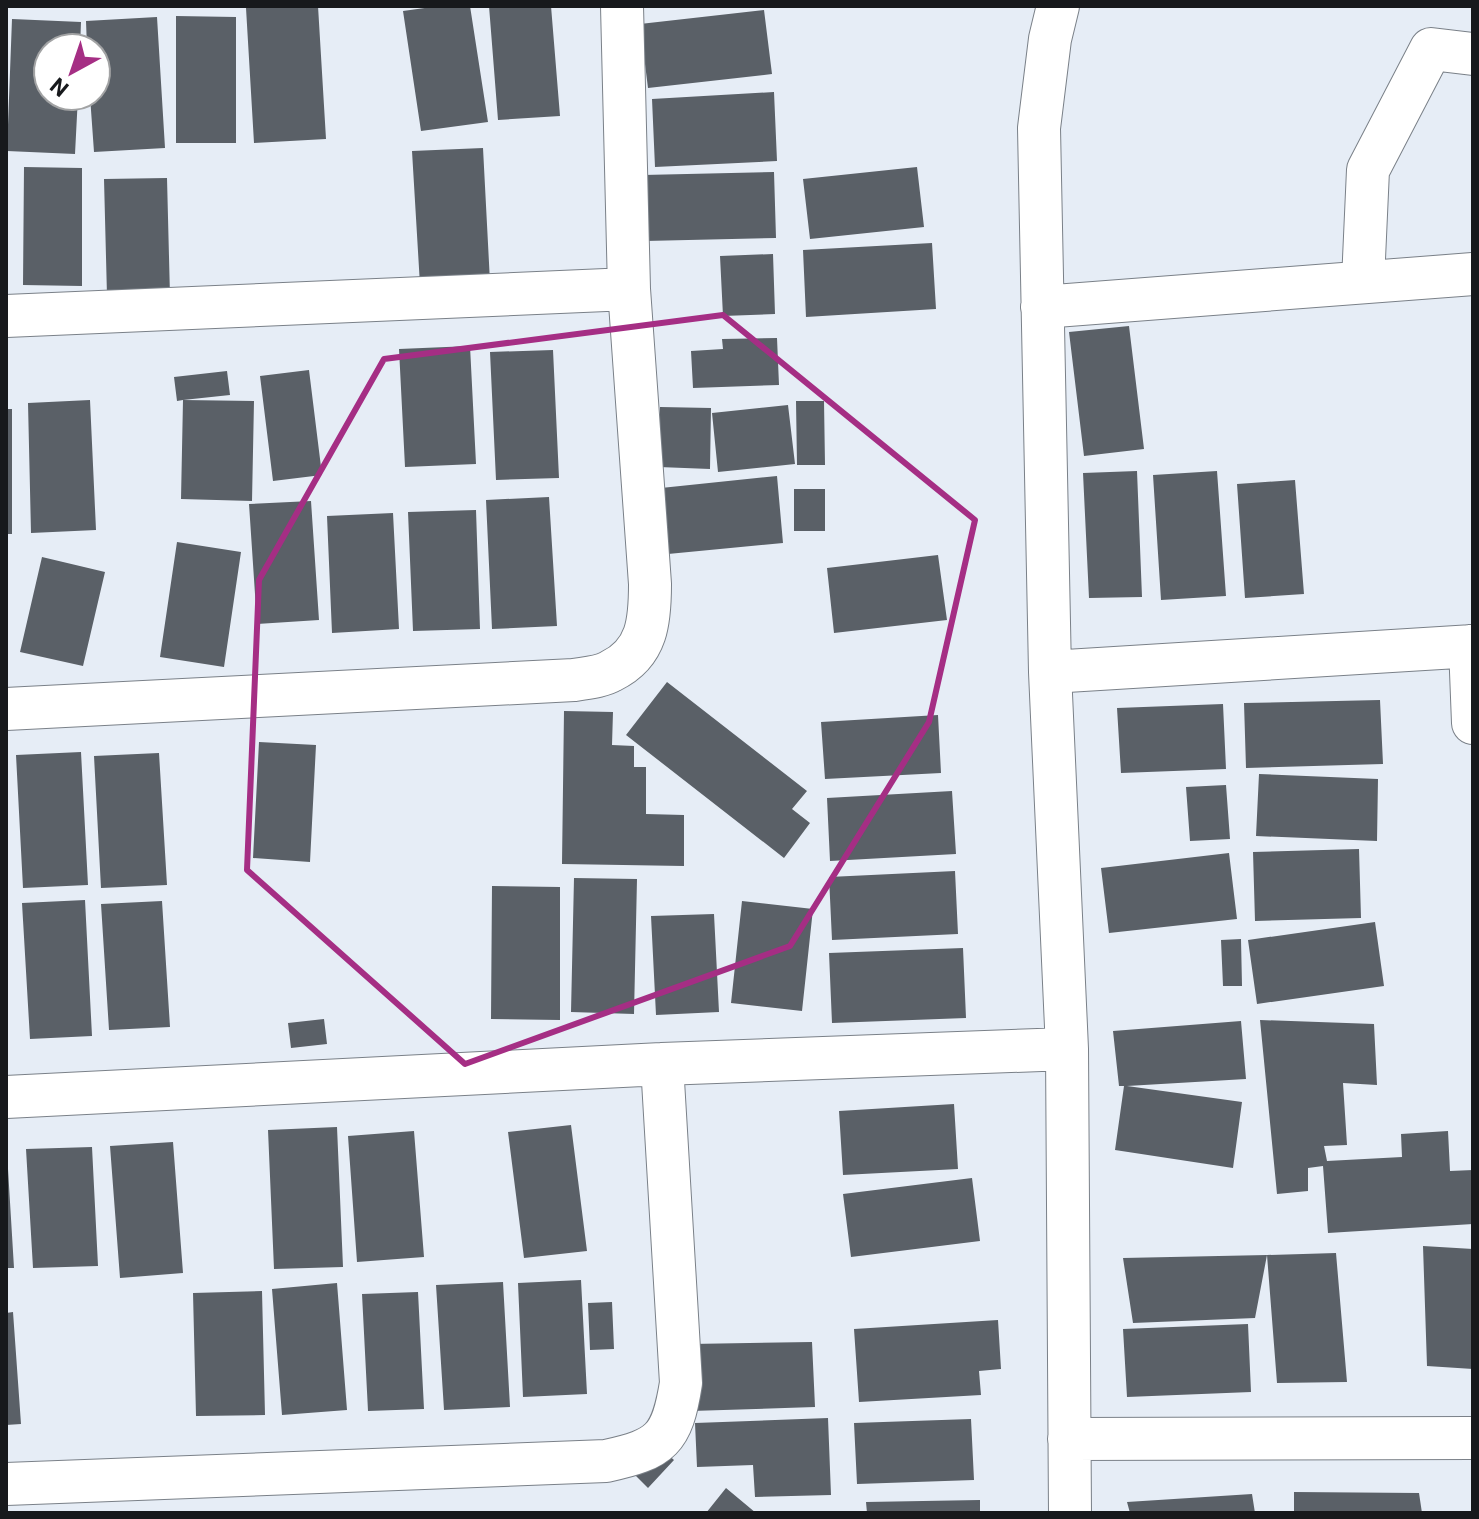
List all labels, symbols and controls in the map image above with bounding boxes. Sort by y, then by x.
north arrow [32,32,112,112]
text: N [45,72,73,102]

